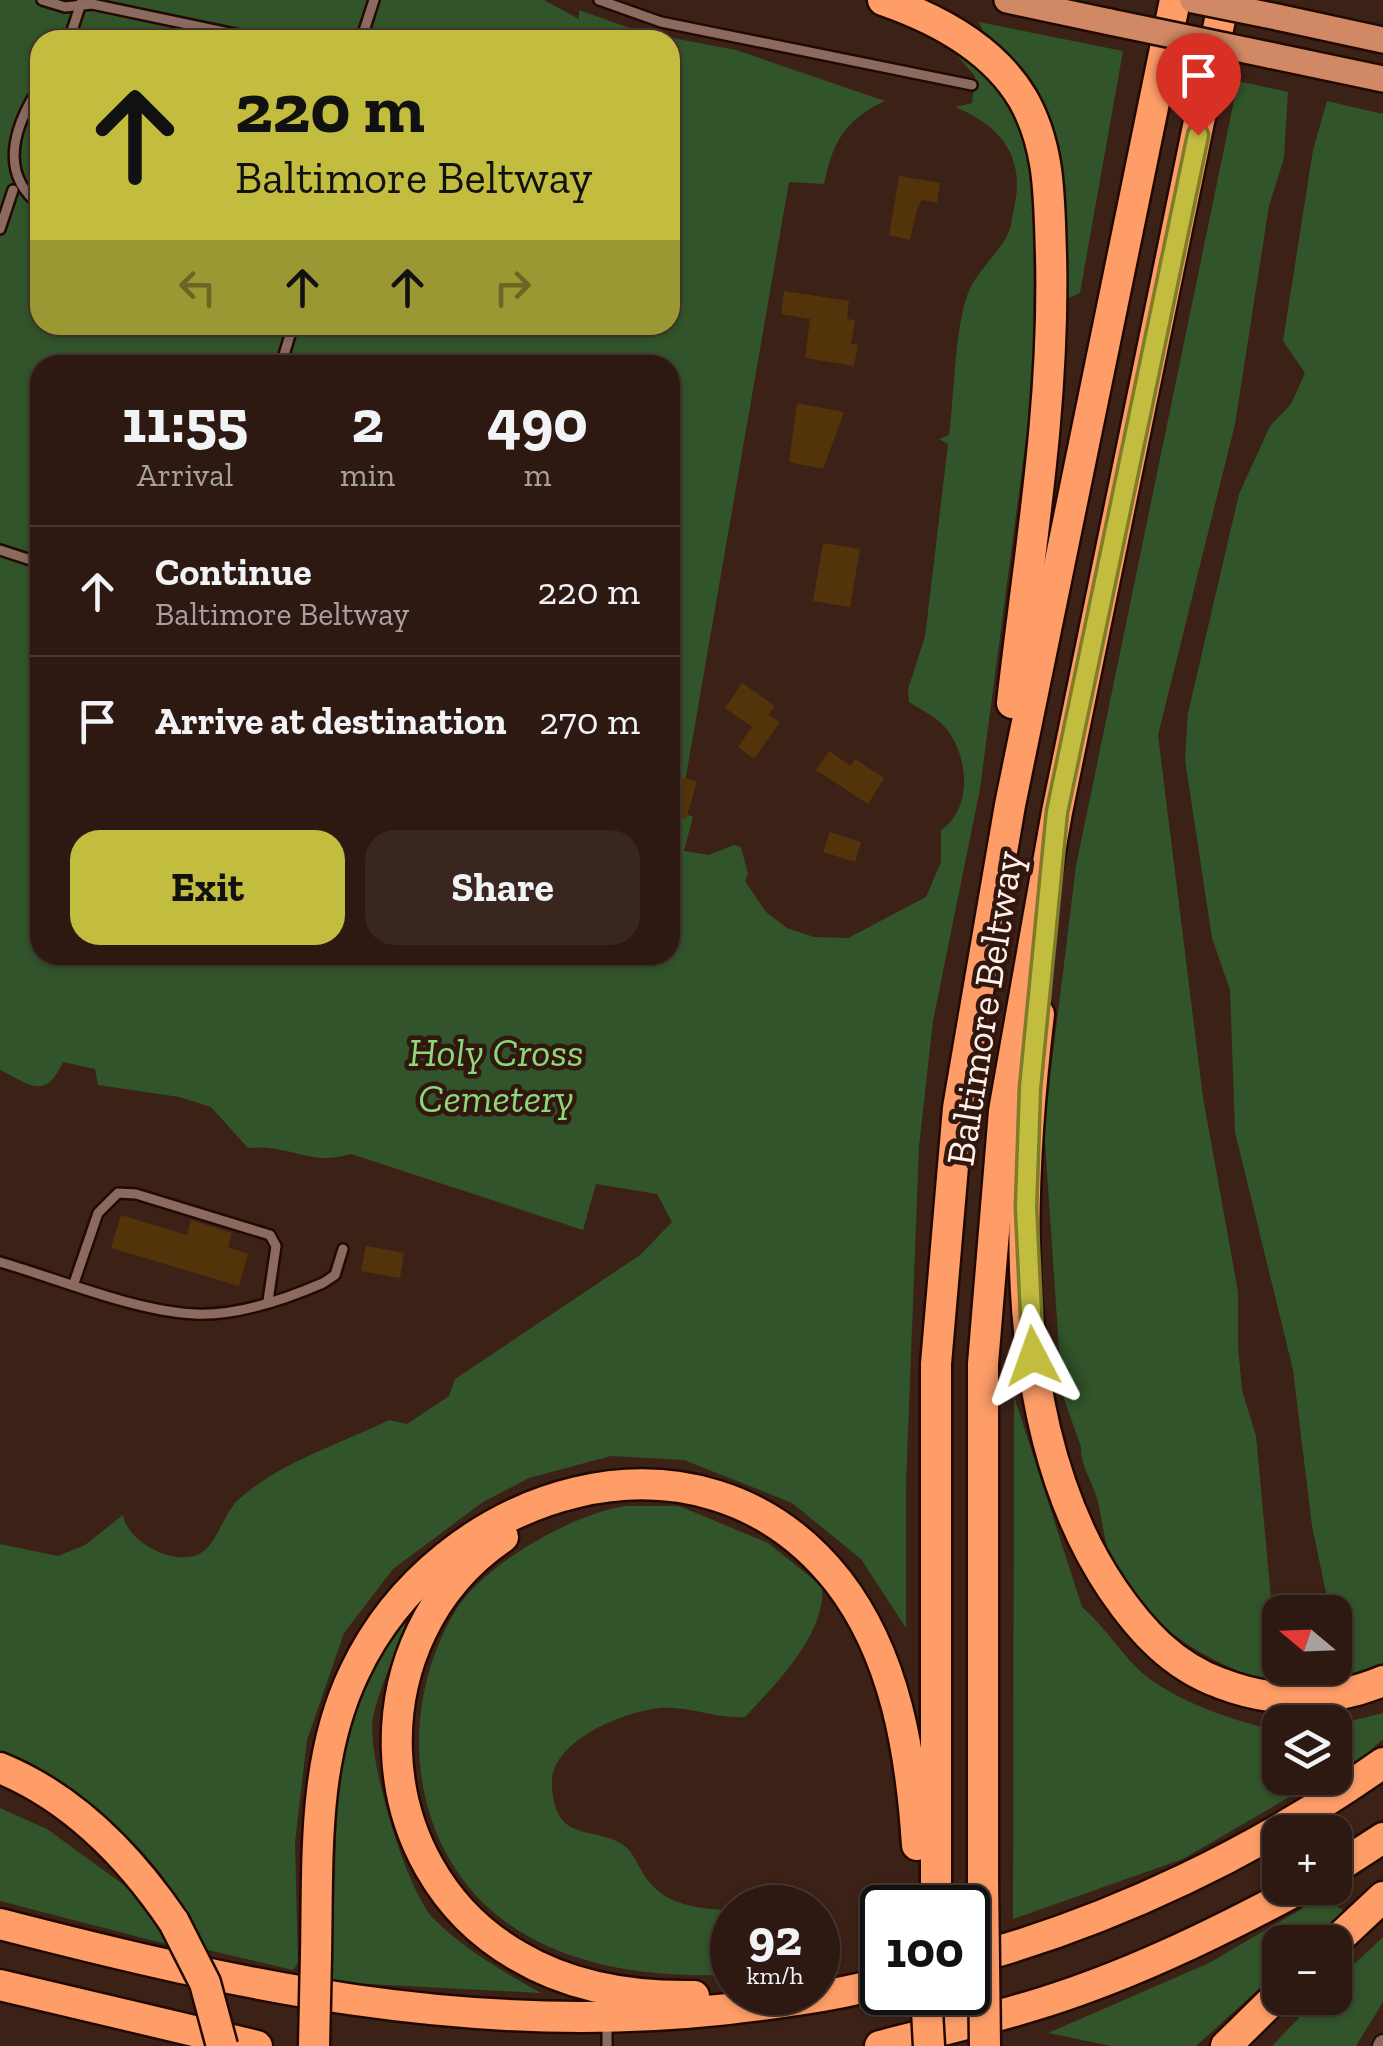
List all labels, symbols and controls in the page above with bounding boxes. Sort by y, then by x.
pin [1156,33,1241,136]
icon: arrive [1171,48,1226,103]
text: 220 m [235,66,425,150]
icon: ahead [70,70,200,200]
text: Baltimore Beltway [235,151,593,205]
icon: left [170,260,225,315]
icon: ahead [275,260,330,315]
icon: ahead [380,260,435,315]
icon: right [485,260,540,315]
text: 11:55 [122,385,248,457]
text: 2 [351,385,384,457]
text: 490 [487,385,588,457]
text: Arrival [137,456,233,494]
text: min [340,456,395,494]
text: m [524,456,551,494]
text: Continue [155,549,312,595]
icon: ahead [70,564,125,619]
text: 220 m [538,568,640,614]
text: Baltimore Beltway [155,595,409,633]
icon: arrive [70,694,125,749]
text: Arrive at destination [155,698,506,744]
text: 270 m [539,698,640,744]
button: Exit [70,830,345,945]
button: Share [365,830,640,945]
street label: Baltimore Beltway [935,847,1033,1169]
park label: Holy Cross Cemetery [408,1028,584,1122]
position arrow [981,1304,1085,1408]
north arrow [1262,1595,1352,1685]
map controls [1262,1595,1352,2015]
button: layers [1262,1705,1352,1795]
button: + [1262,1815,1352,1905]
speed limit sign: 100 [860,1885,990,2015]
text: 92 [748,1908,802,1968]
button: − [1262,1925,1352,2015]
text: km/h [746,1960,804,1990]

